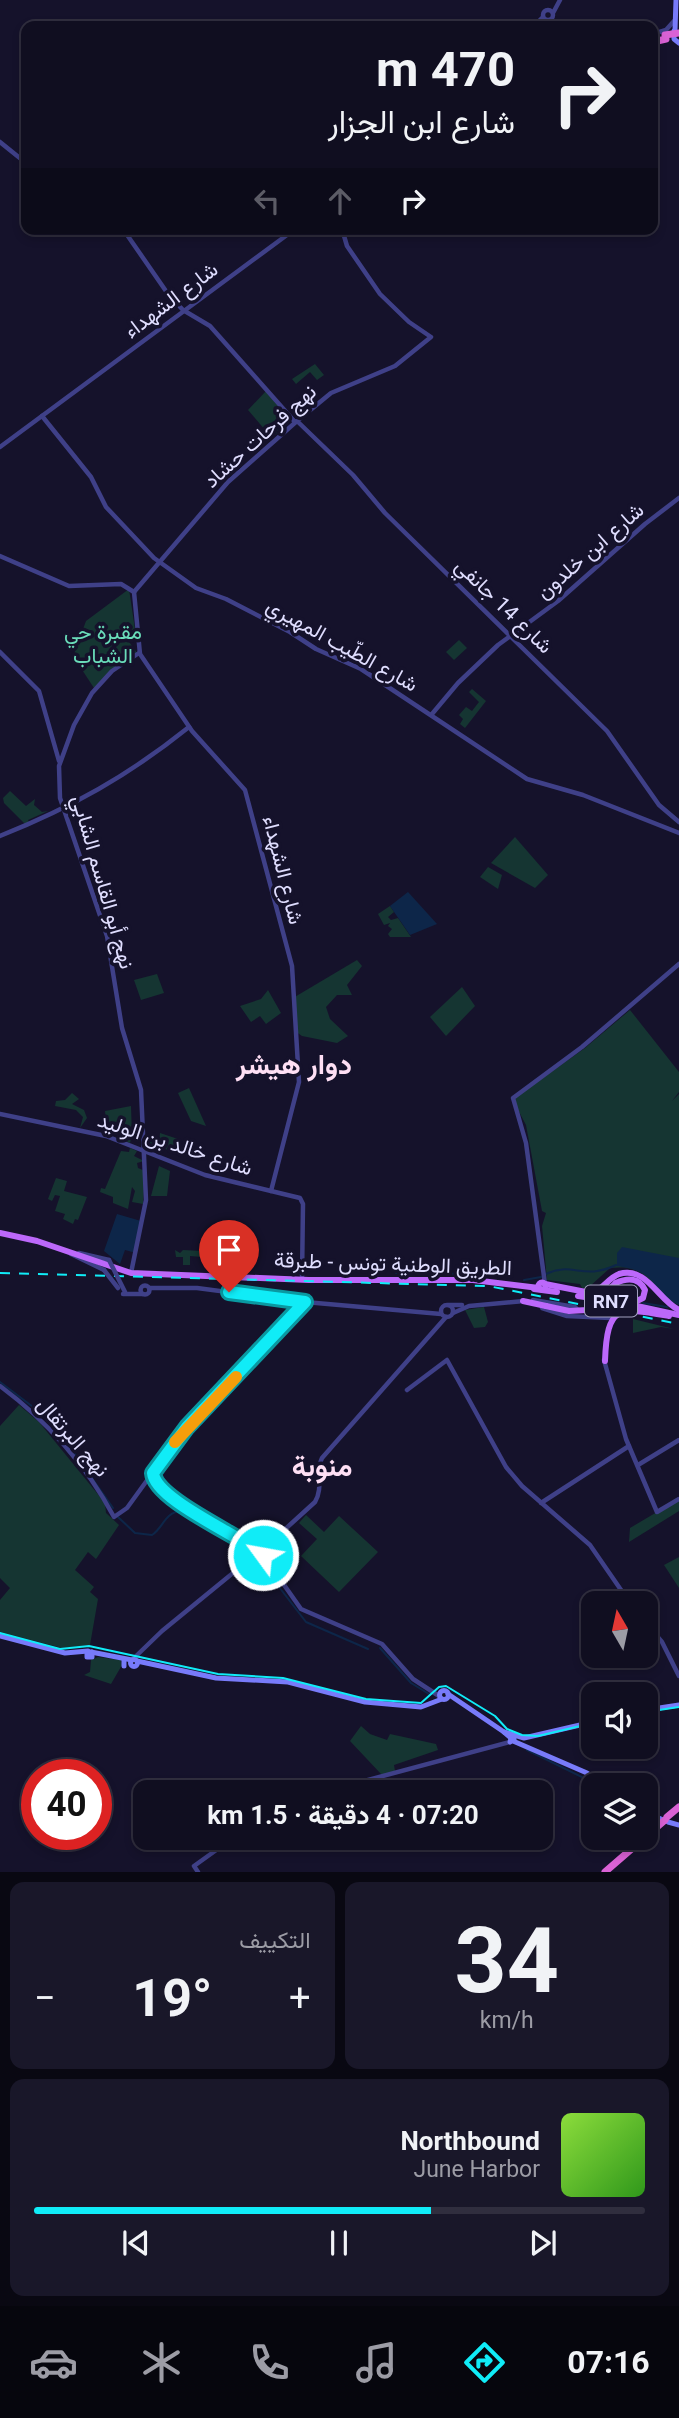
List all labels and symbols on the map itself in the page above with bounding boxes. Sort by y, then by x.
street label: شارع الشهداء [119,257,224,345]
street label: نهج فرحات حشاد [199,379,322,494]
street label: شارع ابن خلدون [531,498,650,606]
street label: شارع 14 جانفي [447,554,558,662]
street label: شارع الطّيب المهيري [260,593,422,701]
park label: مقبرة حي الشباب [64,620,142,668]
street label: نهج أبو القاسم الشابي [62,792,139,973]
street label: شارع الشهداء [256,813,308,927]
district label: دوار هيشر [235,1048,352,1082]
street label: شارع خالد بن الوليد [94,1108,255,1182]
pin [199,1220,259,1292]
street label: الطريق الوطنية تونس - طبرقة [274,1248,512,1281]
road number: RN7 [585,1286,637,1316]
street label: نهج البرتقال [31,1392,114,1483]
district label: منوبة [292,1450,352,1484]
position arrow [226,1518,300,1592]
north arrow [581,1591,658,1668]
speed limit sign: 40 [21,1759,112,1850]

